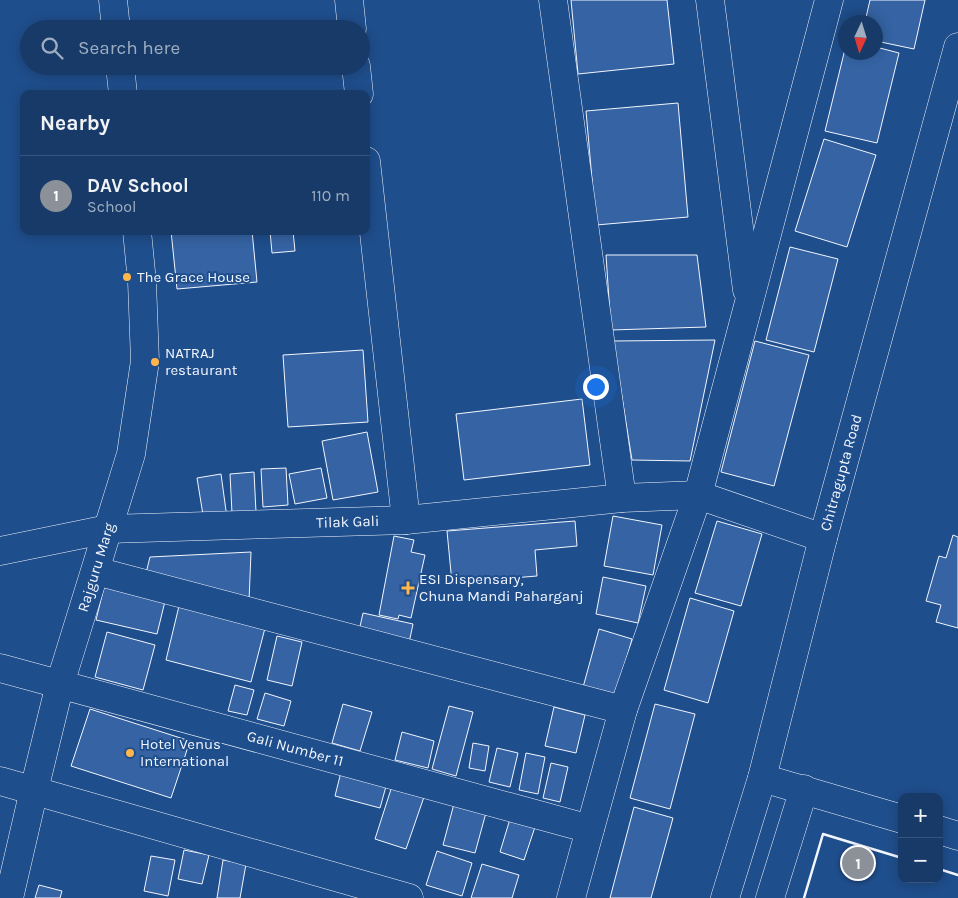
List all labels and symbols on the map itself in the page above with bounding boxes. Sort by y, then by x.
north arrow [838,15,883,60]
place label: The Grace House [137,268,250,286]
marker: The Grace House [121,271,133,283]
place label: NATRAJ restaurant [165,344,238,379]
marker: NATRAJ restaurant [149,356,161,368]
your location [583,374,609,400]
street label: Chitragupta Road [816,412,866,533]
street label: Tilak Gali [316,512,379,532]
street label: Rajguru Marg [74,520,118,614]
place label: ESI Dispensary, Chuna Mandi Paharganj [419,570,584,605]
marker: ESI Dispensary, Chuna Mandi Paharganj [401,581,415,595]
street label: Gali Number 11 [245,727,345,770]
place label: Hotel Venus International [140,735,229,770]
marker: Hotel Venus International [124,747,136,759]
pin: 1 [842,844,874,882]

